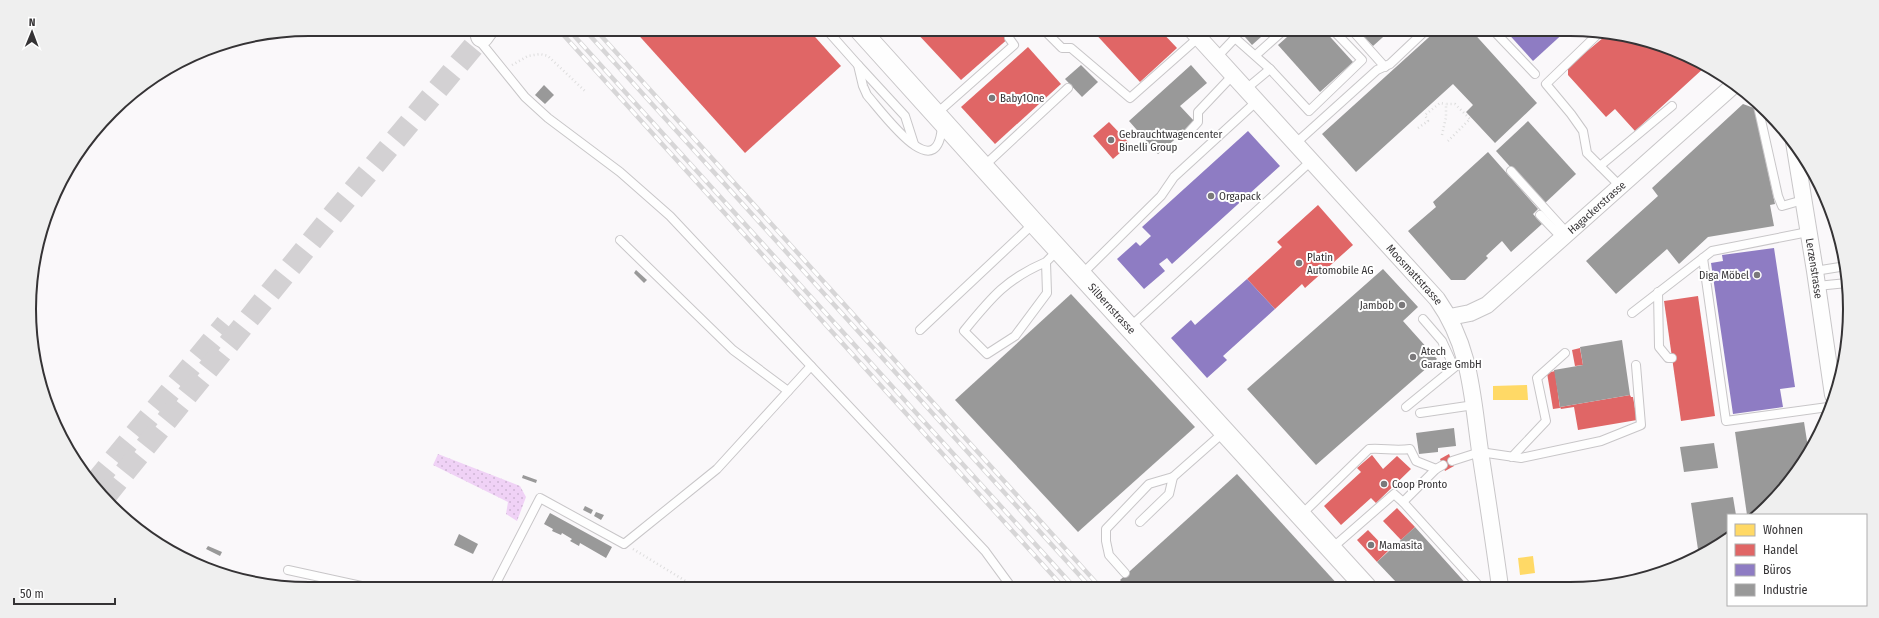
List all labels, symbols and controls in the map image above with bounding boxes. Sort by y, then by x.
north arrow [12,12,52,52]
text: N [29,16,36,29]
place label: Baby1One [1000,92,1045,105]
marker: Baby1One [987,93,997,103]
place label: Gebrauchtwagencenter Binelli Group [1119,128,1222,154]
marker: Gebrauchtwagencenter Binelli Group [1106,135,1116,145]
street label: Hagackerstrasse [1565,179,1629,237]
place label: Orgapack [1219,190,1262,203]
marker: Orgapack [1206,191,1216,201]
street label: Lerzenstrasse [1803,237,1825,300]
street label: Moosmattstrasse [1383,242,1445,307]
place label: Platin Automobile AG [1307,251,1373,277]
marker: Platin Automobile AG [1294,258,1304,268]
place label: Diga Möbel [1699,269,1749,282]
marker: Diga Möbel [1752,270,1762,280]
street label: Silbernstrasse [1085,281,1138,337]
place label: Jambob [1360,299,1394,312]
marker: Jambob [1397,300,1407,310]
place label: Atech Garage GmbH [1421,345,1482,371]
marker: Atech Garage GmbH [1408,352,1418,362]
place label: Coop Pronto [1392,478,1447,491]
marker: Coop Pronto [1379,479,1389,489]
legend [1727,514,1867,606]
text: Wohnen [1763,523,1803,537]
place label: Mamasita [1379,539,1422,552]
marker: Mamasita [1366,540,1376,550]
text: Handel [1763,543,1798,557]
text: Büros [1763,563,1791,577]
scale bar [14,580,115,606]
text: Industrie [1763,583,1807,597]
text: 50 m [20,587,44,601]

